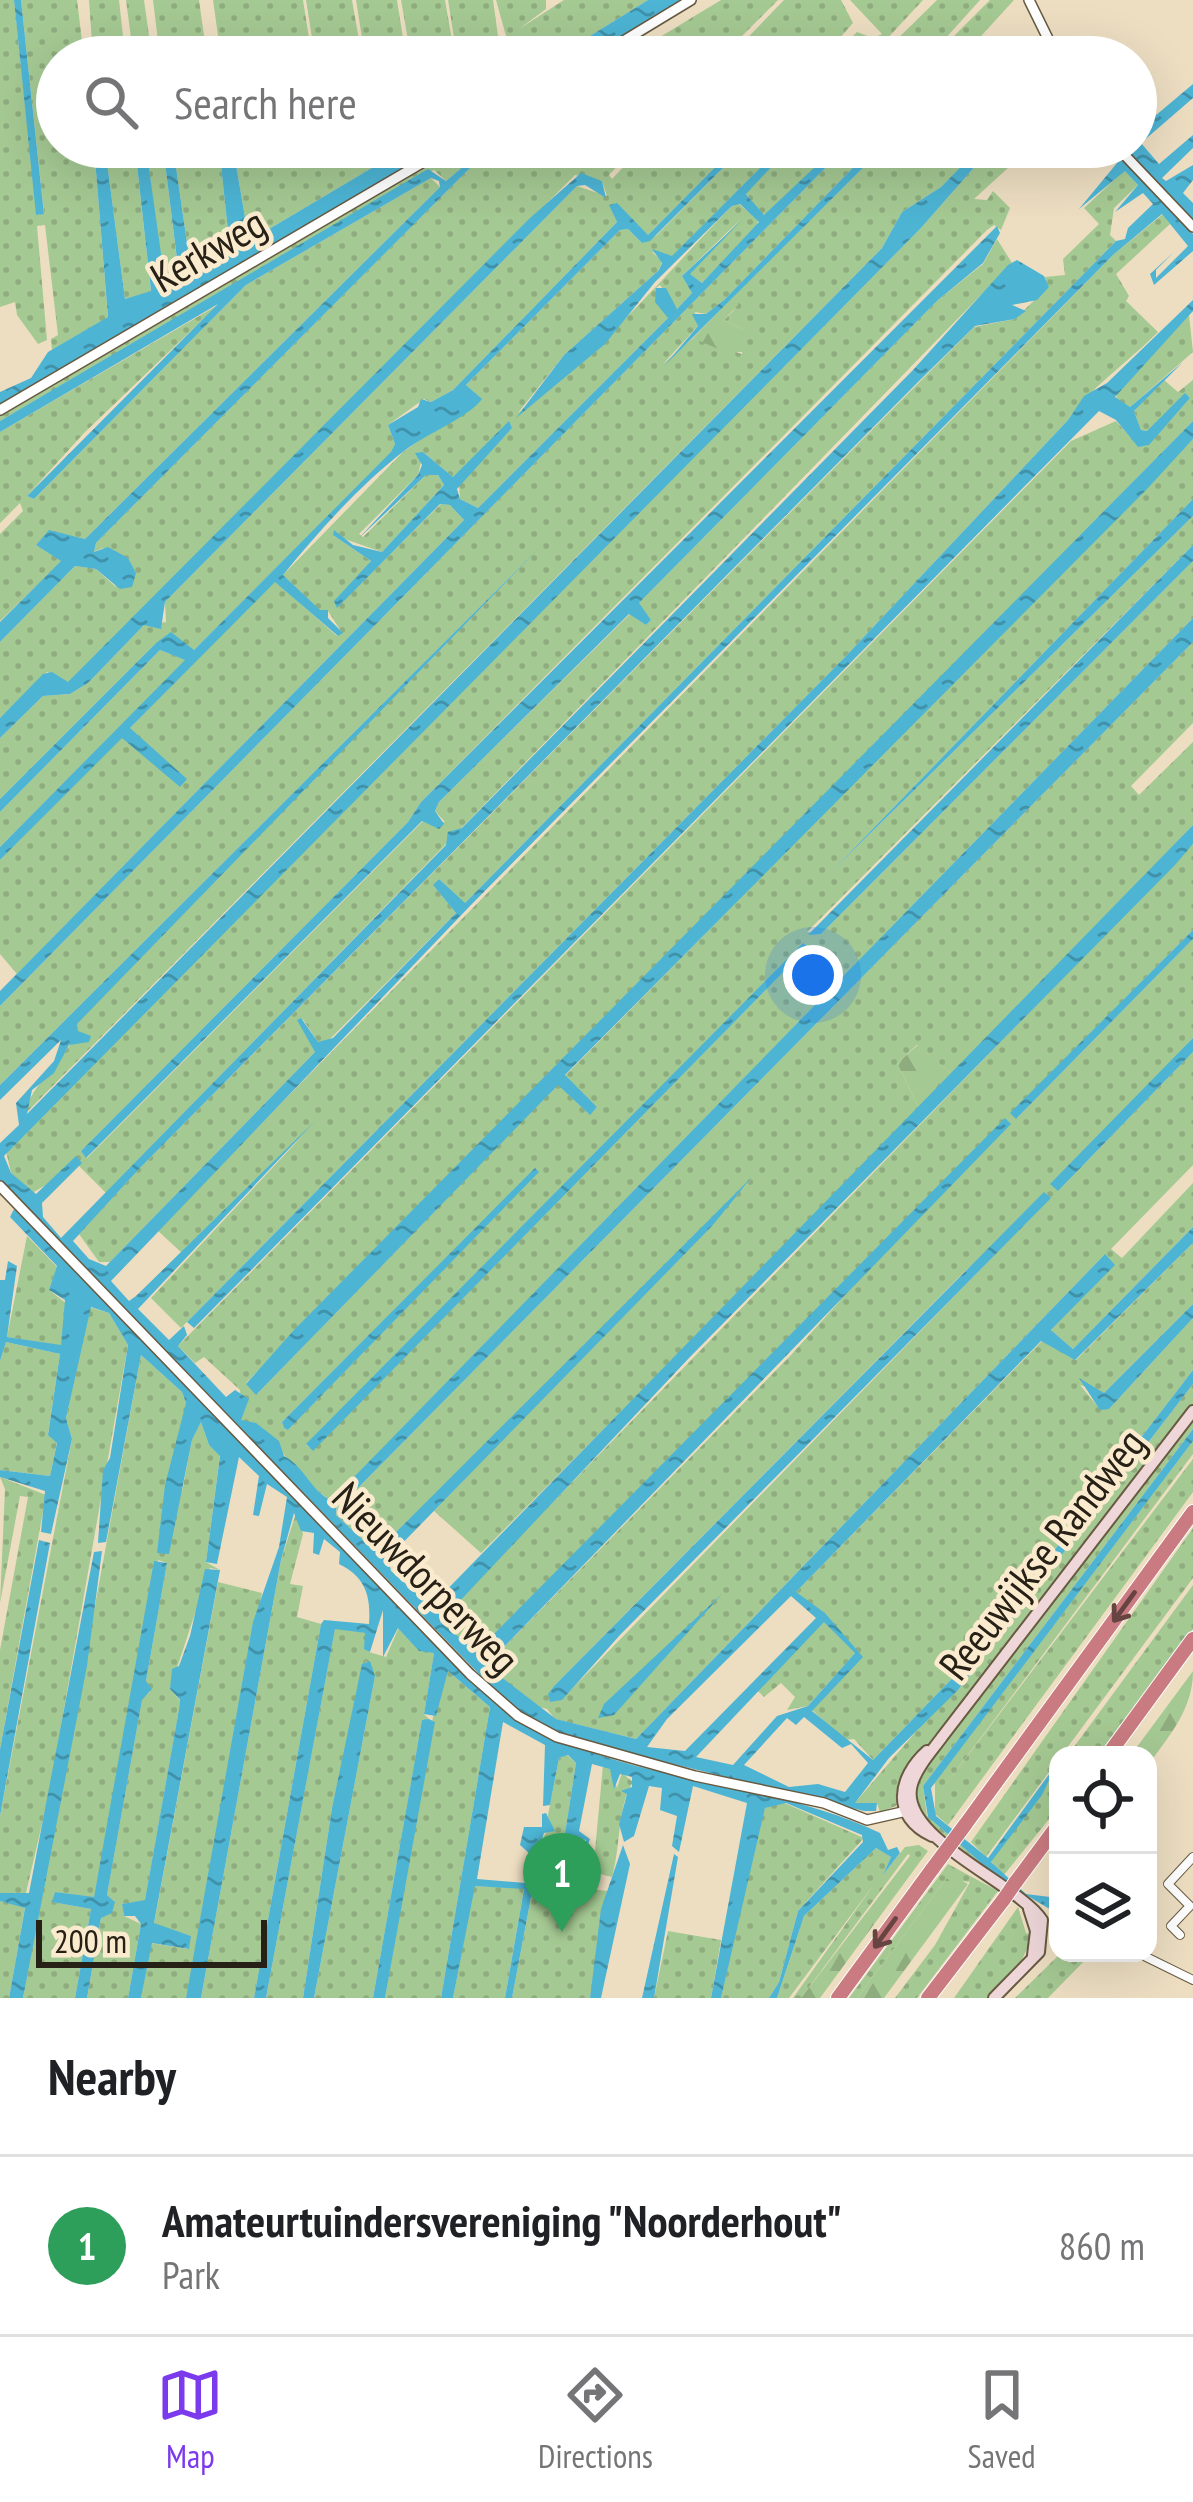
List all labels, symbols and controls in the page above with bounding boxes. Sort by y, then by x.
search box [36,36,1157,168]
icon: search [78,69,144,135]
text: Search here [174,73,357,131]
street label: Kerkweg [140,195,275,304]
your location [783,945,843,1005]
street label: Reeuwijkse Randweg [926,1417,1157,1690]
street label: Nieuwdorperweg [321,1470,532,1685]
one-way arrow [1112,1590,1137,1623]
map controls [1049,1746,1157,1962]
button: locate [1049,1746,1157,1854]
pin: 1 [523,1833,601,1932]
button: layers [1049,1854,1157,1962]
scale bar [36,1914,267,1967]
one-way arrow [873,1916,899,1949]
text: 200 m [54,1919,127,1962]
text: Nearby [48,2043,176,2109]
text: Amateurtuindersvereniging "Noorderhout" [162,2191,842,2249]
text: 1 [78,2220,96,2271]
text: 860 m [1059,2220,1145,2271]
text: Park [162,2249,220,2300]
tab: Map [157,2362,223,2477]
tab: Directions [538,2362,653,2477]
tab: Saved [968,2362,1036,2477]

